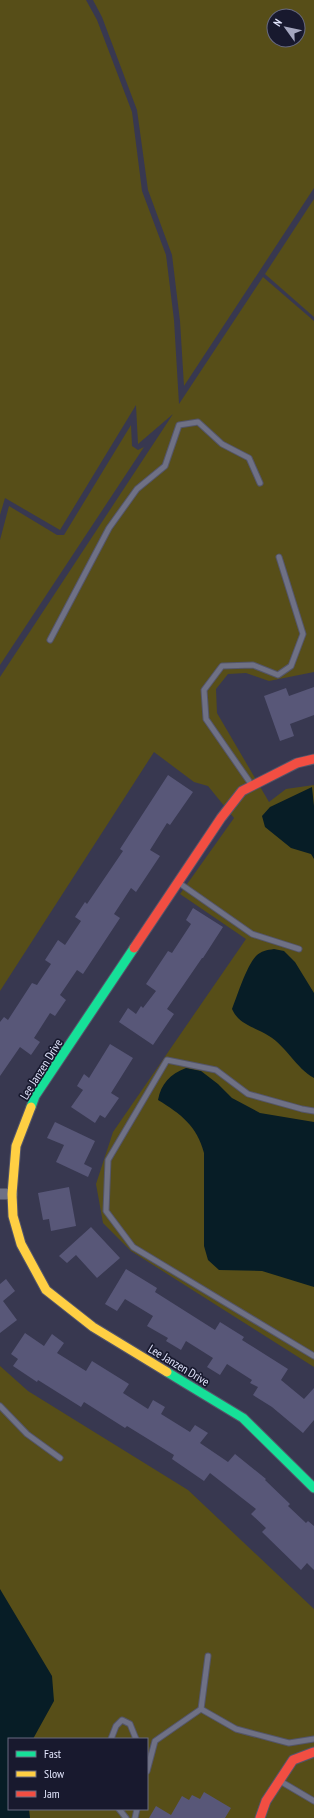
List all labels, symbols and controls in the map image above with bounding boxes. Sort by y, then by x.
north arrow [266,8,306,48]
text: N [270,16,285,29]
street label: Lee Janzen Drive [16,1036,66,1102]
street label: Lee Janzen Drive [146,1341,212,1389]
legend [8,1738,148,1810]
text: Fast [44,1746,62,1761]
text: Slow [44,1766,65,1781]
text: Jam [43,1786,60,1801]

